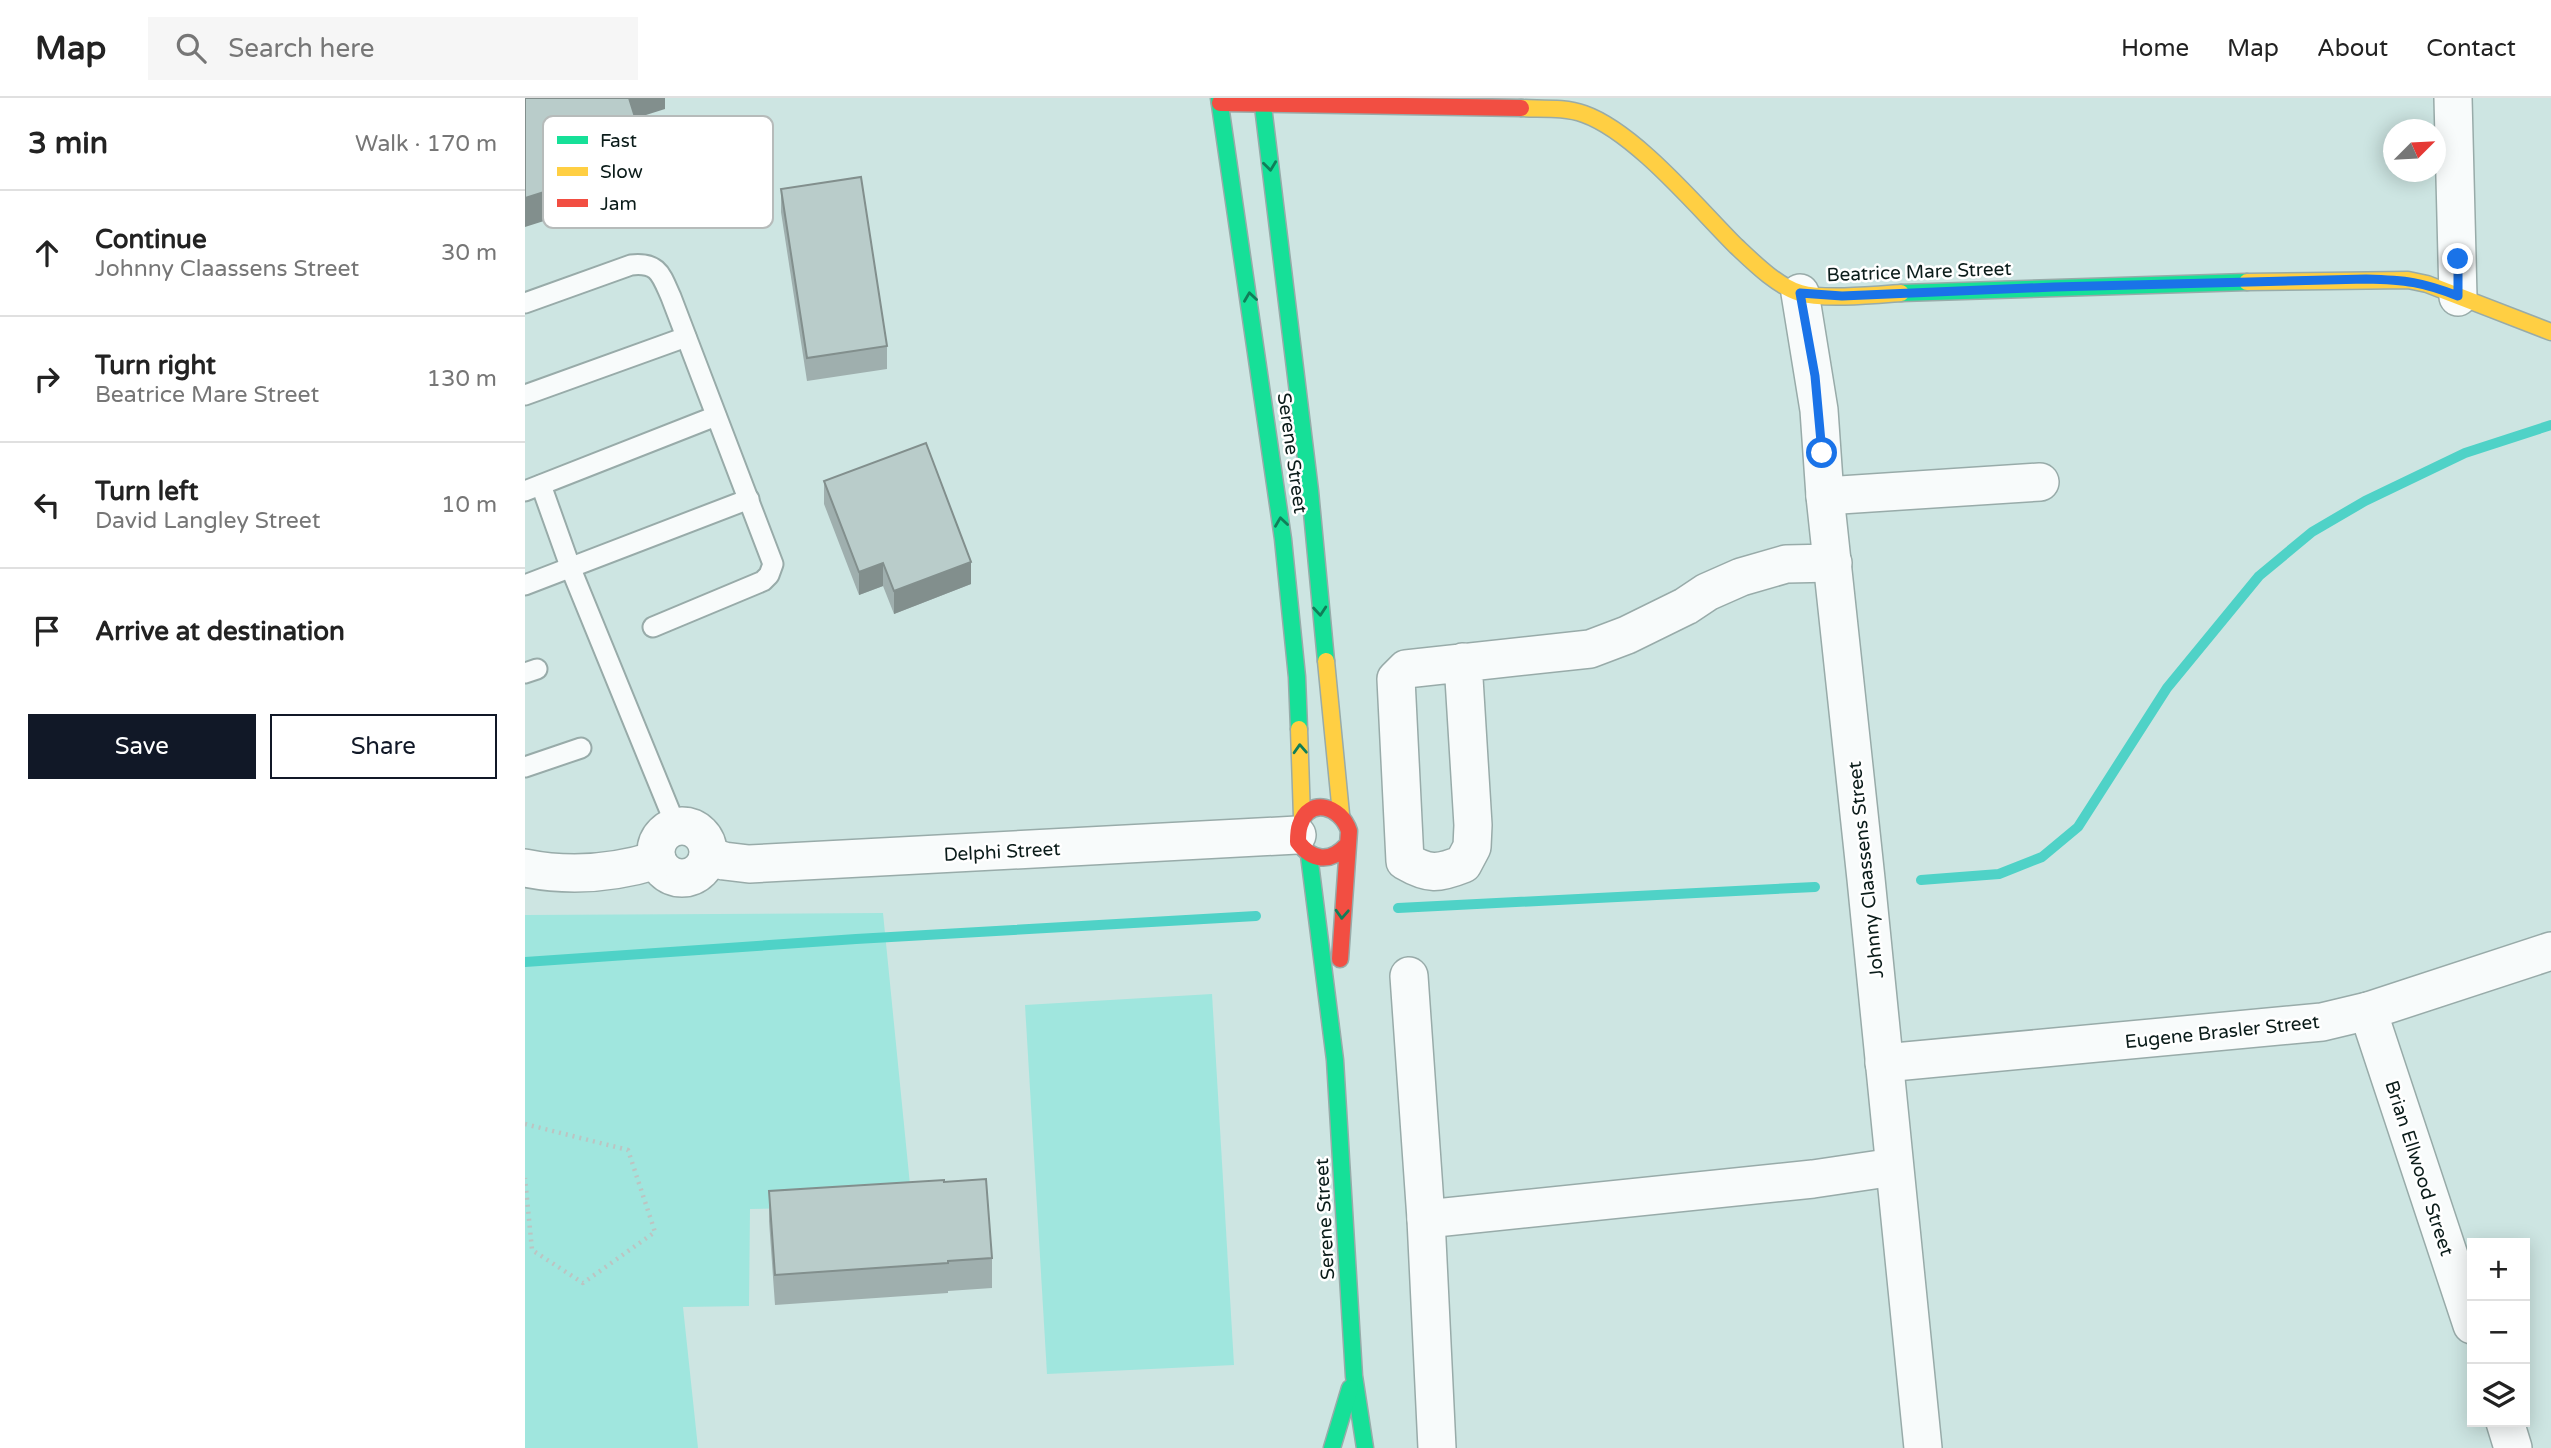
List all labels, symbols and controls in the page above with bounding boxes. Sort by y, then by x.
search box [148,17,638,80]
text: Map [35,29,106,68]
icon: search [172,29,210,67]
text: Search here [228,33,374,64]
text: Home [2121,34,2189,63]
text: Map [2227,34,2279,63]
text: About [2317,34,2388,63]
text: Contact [2426,34,2516,63]
legend [543,116,773,228]
north arrow [2383,119,2446,182]
text: 3 min [28,125,108,162]
text: Walk · 170 m [355,130,497,158]
text: Fast [600,130,637,152]
one-way arrow [1262,160,1277,172]
text: Slow [600,161,643,183]
text: Jam [600,193,637,215]
text: Continue [95,224,207,255]
icon: ahead [28,234,66,272]
text: 30 m [441,239,497,267]
route end [2442,243,2473,274]
text: Johnny Claassens Street [95,255,359,283]
street label: Beatrice Mare Street [1826,258,2012,286]
one-way arrow [1242,291,1257,303]
text: Turn right [95,350,216,381]
icon: right [28,360,66,398]
text: 130 m [427,365,497,393]
text: Beatrice Mare Street [95,381,319,409]
street label: Serene Street [1273,391,1311,515]
route start [1806,437,1837,468]
text: Turn left [95,476,198,507]
icon: left [28,486,66,524]
text: 10 m [441,491,497,519]
text: David Langley Street [95,507,321,535]
one-way arrow [1274,516,1289,528]
one-way arrow [1312,606,1327,617]
icon: arrive [28,612,66,650]
text: Arrive at destination [95,616,345,647]
button: Save [28,714,256,779]
button: Share [270,714,497,779]
one-way arrow [1293,743,1308,754]
street label: Johnny Claassens Street [1844,760,1888,980]
street label: Delphi Street [943,838,1061,866]
one-way arrow [1335,909,1350,920]
street label: Eugene Brasler Street [2124,1011,2321,1053]
street label: Brian Ellwood Street [2380,1078,2458,1259]
street label: Serene Street [1311,1158,1339,1280]
map controls [2467,1238,2530,1427]
button: + [2467,1238,2530,1301]
button: − [2467,1301,2530,1364]
button: layers [2467,1364,2530,1427]

